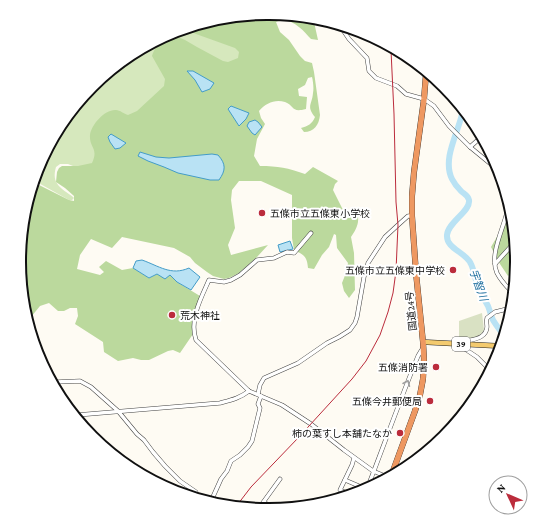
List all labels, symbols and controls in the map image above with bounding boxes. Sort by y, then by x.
marker: 五條市立五條東小学校 [257,208,267,218]
place label: 五條市立五條東小学校 [270,208,370,219]
place label: 五條市立五條東中学校 [345,265,445,276]
marker: 五條市立五條東中学校 [448,265,458,275]
water label: 宇智川 [468,267,491,303]
street label: 国道24号 [403,291,419,331]
marker: 荒木神社 [167,310,177,320]
place label: 荒木神社 [180,310,220,321]
road number: 39 [452,337,470,351]
place label: 五條消防署 [378,362,428,373]
marker: 五條消防署 [431,362,441,372]
one-way arrow [402,379,410,387]
place label: 五條今井郵便局 [352,396,422,407]
marker: 五條今井郵便局 [425,396,435,406]
place label: 柿の葉すし本舗たなか [292,428,392,439]
marker: 柿の葉すし本舗たなか [395,428,405,438]
north arrow [488,475,528,515]
text: N [494,481,508,495]

